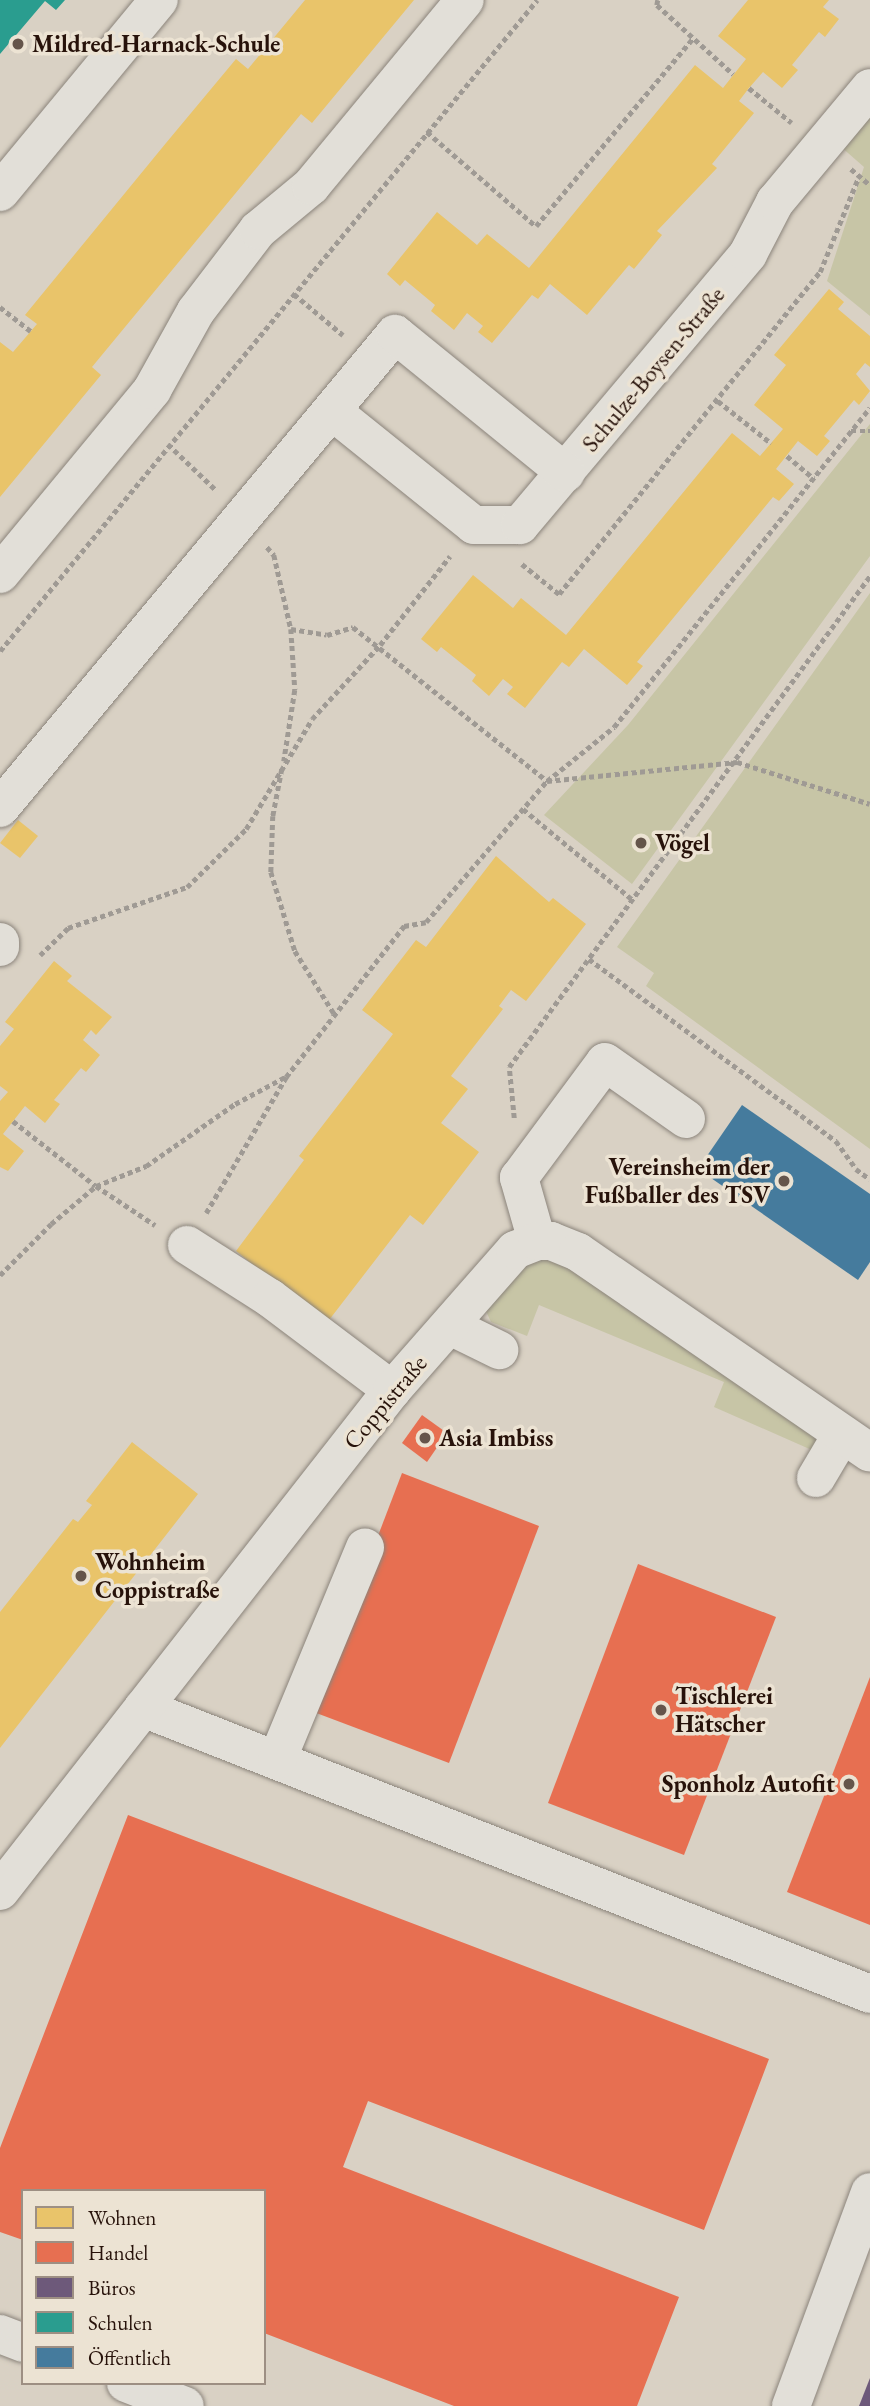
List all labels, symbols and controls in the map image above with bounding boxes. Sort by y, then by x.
place label: Mildred-Harnack-Schule [32,30,280,58]
marker: Mildred-Harnack-Schule [10,36,26,52]
street label: Schulze-Boysen-Straße [576,281,730,457]
place label: Vögel [655,829,710,857]
marker: Vögel [633,835,649,851]
place label: Vereinsheim der Fußballer des TSV [585,1153,770,1209]
marker: Vereinsheim der Fußballer des TSV [776,1173,792,1189]
street label: Coppistraße [337,1349,433,1455]
place label: Asia Imbiss [439,1424,553,1452]
marker: Asia Imbiss [417,1430,433,1446]
place label: Wohnheim Coppistraße [95,1548,220,1604]
marker: Wohnheim Coppistraße [73,1568,89,1584]
place label: Tischlerei Hätscher [675,1682,773,1738]
marker: Tischlerei Hätscher [653,1702,669,1718]
place label: Sponholz Autofit [662,1770,835,1798]
marker: Sponholz Autofit [841,1776,857,1792]
legend [21,2189,266,2385]
text: Wohnen [88,2204,156,2231]
text: Handel [88,2239,148,2266]
text: Büros [88,2274,136,2301]
text: Schulen [88,2309,153,2336]
text: Öffentlich [88,2344,171,2371]

